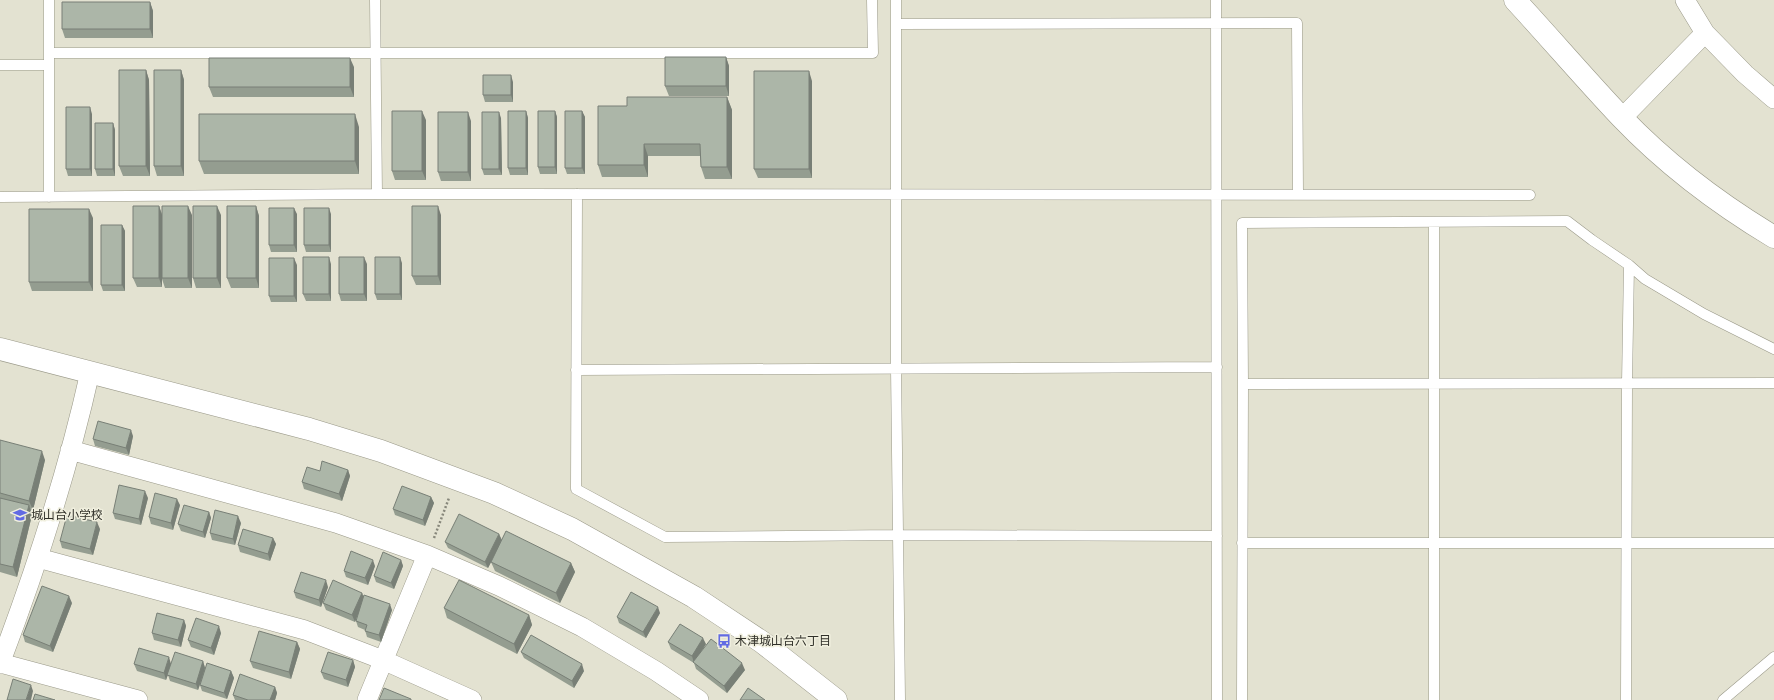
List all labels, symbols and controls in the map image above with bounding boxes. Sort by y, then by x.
school or university icon: 城山台小学校 [12,507,28,523]
place label: 城山台小学校 [31,508,103,522]
bus stop icon: 木津城山台六丁目 [716,633,732,649]
place label: 木津城山台六丁目 [735,634,831,648]

